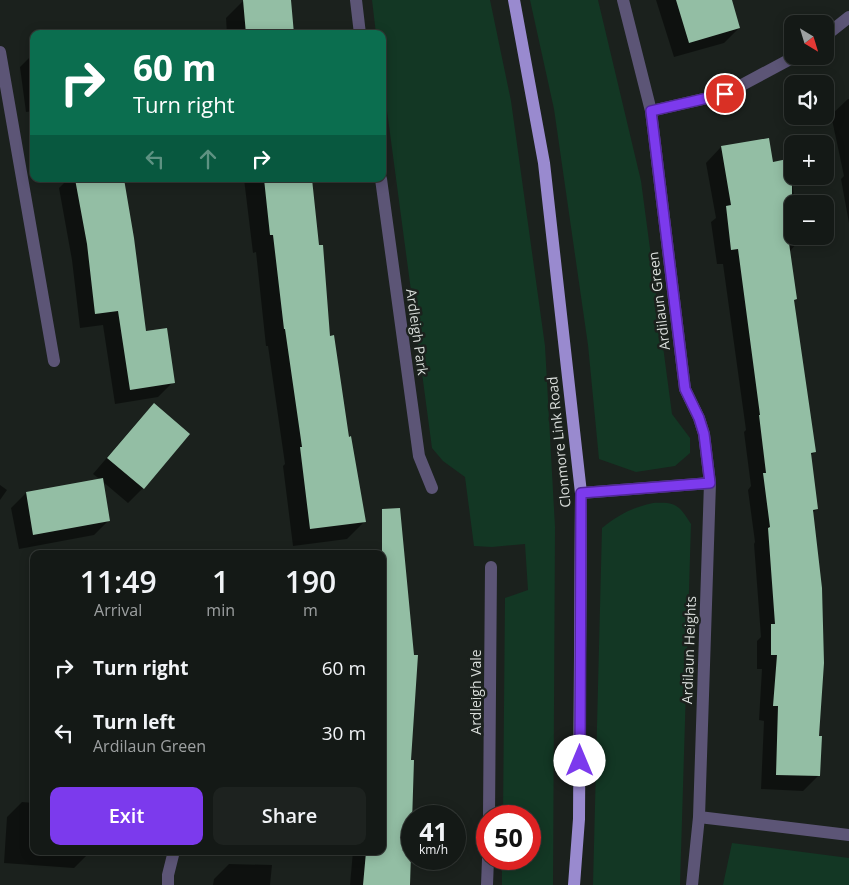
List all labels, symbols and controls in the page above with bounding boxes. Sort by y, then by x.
north arrow [784,15,834,65]
map controls [784,15,834,245]
text: 60 m [133,44,216,91]
icon: right [50,50,115,115]
pin [704,73,746,115]
button: sound [784,75,834,125]
icon: arrive [711,80,739,108]
text: Turn right [133,89,235,119]
button: + [784,135,834,185]
icon: left [141,145,169,173]
icon: ahead [194,145,222,173]
icon: right [247,145,275,173]
button: − [784,195,834,245]
street label: Ardilaun Green [643,251,674,351]
street label: Ardleigh Park [402,287,433,377]
street label: Clonmore Link Road [542,376,575,509]
text: 11:49 [80,561,157,602]
text: 1 [212,561,229,602]
text: 190 [285,561,336,602]
street label: Ardilaun Heights [677,595,700,704]
text: Arrival [94,599,142,621]
text: min [206,599,235,621]
text: m [303,599,318,621]
street label: Ardleigh Vale [466,649,485,735]
icon: right [50,654,78,682]
text: Turn right [93,655,188,681]
text: 60 m [322,655,366,681]
text: Turn left [93,709,175,735]
icon: left [50,719,78,747]
text: 30 m [322,720,366,746]
position arrow [553,734,605,786]
text: Ardilaun Green [93,735,206,757]
button: Exit [50,787,203,845]
button: Share [213,787,366,845]
speed limit sign: 50 [476,805,541,870]
text: 41 [419,814,448,848]
text: km/h [419,841,448,858]

